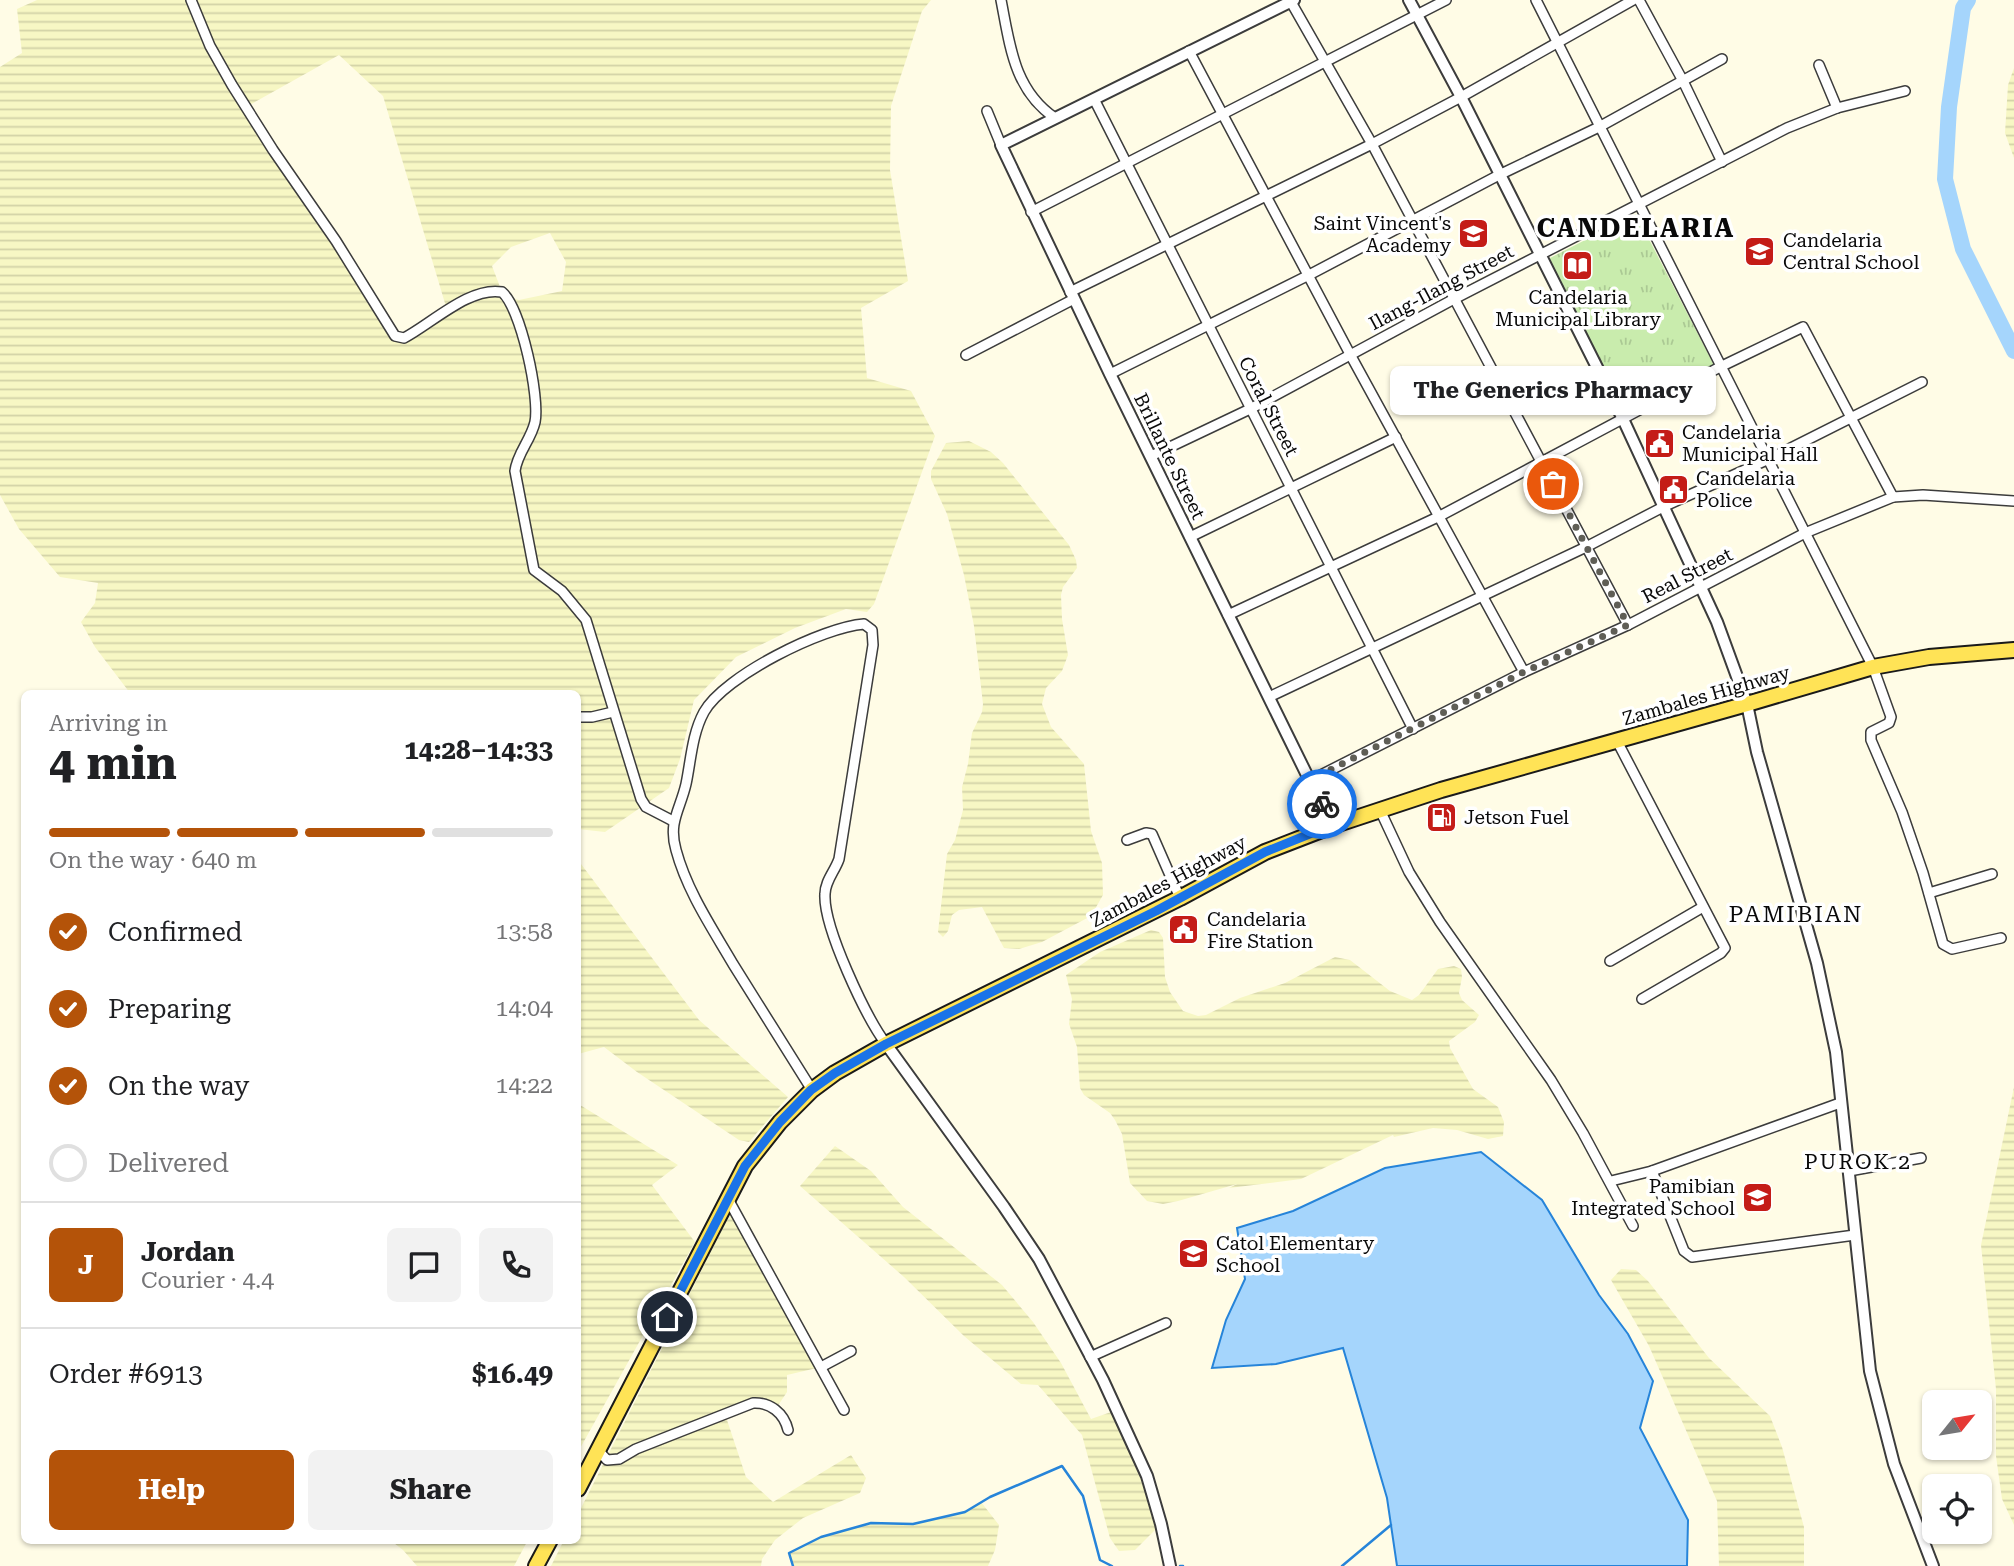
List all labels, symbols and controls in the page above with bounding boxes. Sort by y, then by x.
place label: Saint Vincent's Academy [1314,212,1452,257]
district label: CANDELARIA [1537,213,1735,243]
school or university icon: Saint Vincent's Academy [1457,217,1491,251]
place label: Candelaria Central School [1783,229,1919,274]
school or university icon: Candelaria Central School [1743,234,1777,268]
street label: Ilang-Ilang Street [1365,240,1517,335]
library icon: Candelaria Municipal Library [1561,249,1595,283]
place label: Candelaria Municipal Library [1495,286,1662,331]
street label: Coral Street [1234,353,1303,460]
callout: The Generics Pharmacy [1390,365,1716,414]
text: The Generics Pharmacy [1413,377,1693,404]
street label: Brillante Street [1129,389,1210,523]
place label: Candelaria Municipal Hall [1682,421,1818,466]
public building icon: Candelaria Municipal Hall [1642,426,1676,460]
pin [1523,454,1583,514]
icon: bag [1534,465,1572,503]
place label: Candelaria Police [1696,467,1796,512]
public building icon: Candelaria Police [1656,472,1690,506]
street label: Real Street [1638,543,1736,608]
street label: Zambales Highway [1620,660,1793,730]
text: Arriving in [49,710,168,737]
text: 14:28–14:33 [404,735,553,765]
text: 4 min [49,736,177,790]
courier [1287,769,1357,839]
icon: bike [1303,785,1341,823]
fuel station icon: Jetson Fuel [1424,800,1458,834]
place label: Jetson Fuel [1464,806,1569,829]
street label: Zambales Highway [1086,830,1251,932]
text: On the way · 640 m [49,847,257,874]
district label: PAMIBIAN [1729,901,1863,928]
place label: Candelaria Fire Station [1207,908,1313,953]
icon: check [49,913,87,951]
public building icon: Candelaria Fire Station [1167,913,1201,947]
text: Confirmed [108,917,243,947]
text: 13:58 [496,918,553,945]
icon: check [49,990,87,1028]
text: Preparing [108,994,231,1024]
text: 14:04 [496,995,553,1022]
icon: check [49,1067,87,1105]
text: On the way [108,1071,249,1101]
text: 14:22 [496,1072,553,1099]
text: Delivered [108,1148,229,1178]
district label: PUROK 2 [1804,1150,1912,1174]
place label: Pamibian Integrated School [1571,1175,1735,1220]
school or university icon: Pamibian Integrated School [1741,1180,1775,1214]
button: chat [387,1228,461,1302]
button: phone [479,1228,553,1302]
place label: Catol Elementary School [1216,1232,1375,1277]
text: Jordan [141,1237,235,1267]
school or university icon: Catol Elementary School [1176,1237,1210,1271]
text: J [78,1250,94,1280]
text: Courier · 4.4 [141,1267,274,1294]
pin [637,1287,697,1347]
icon: home [648,1298,686,1336]
text: Order #6913 [49,1359,203,1389]
text: $16.49 [472,1359,553,1389]
north arrow [1922,1390,1992,1460]
map controls [1922,1390,1992,1544]
button: Help [49,1450,294,1530]
button: Share [308,1450,553,1530]
button: locate [1922,1474,1992,1544]

